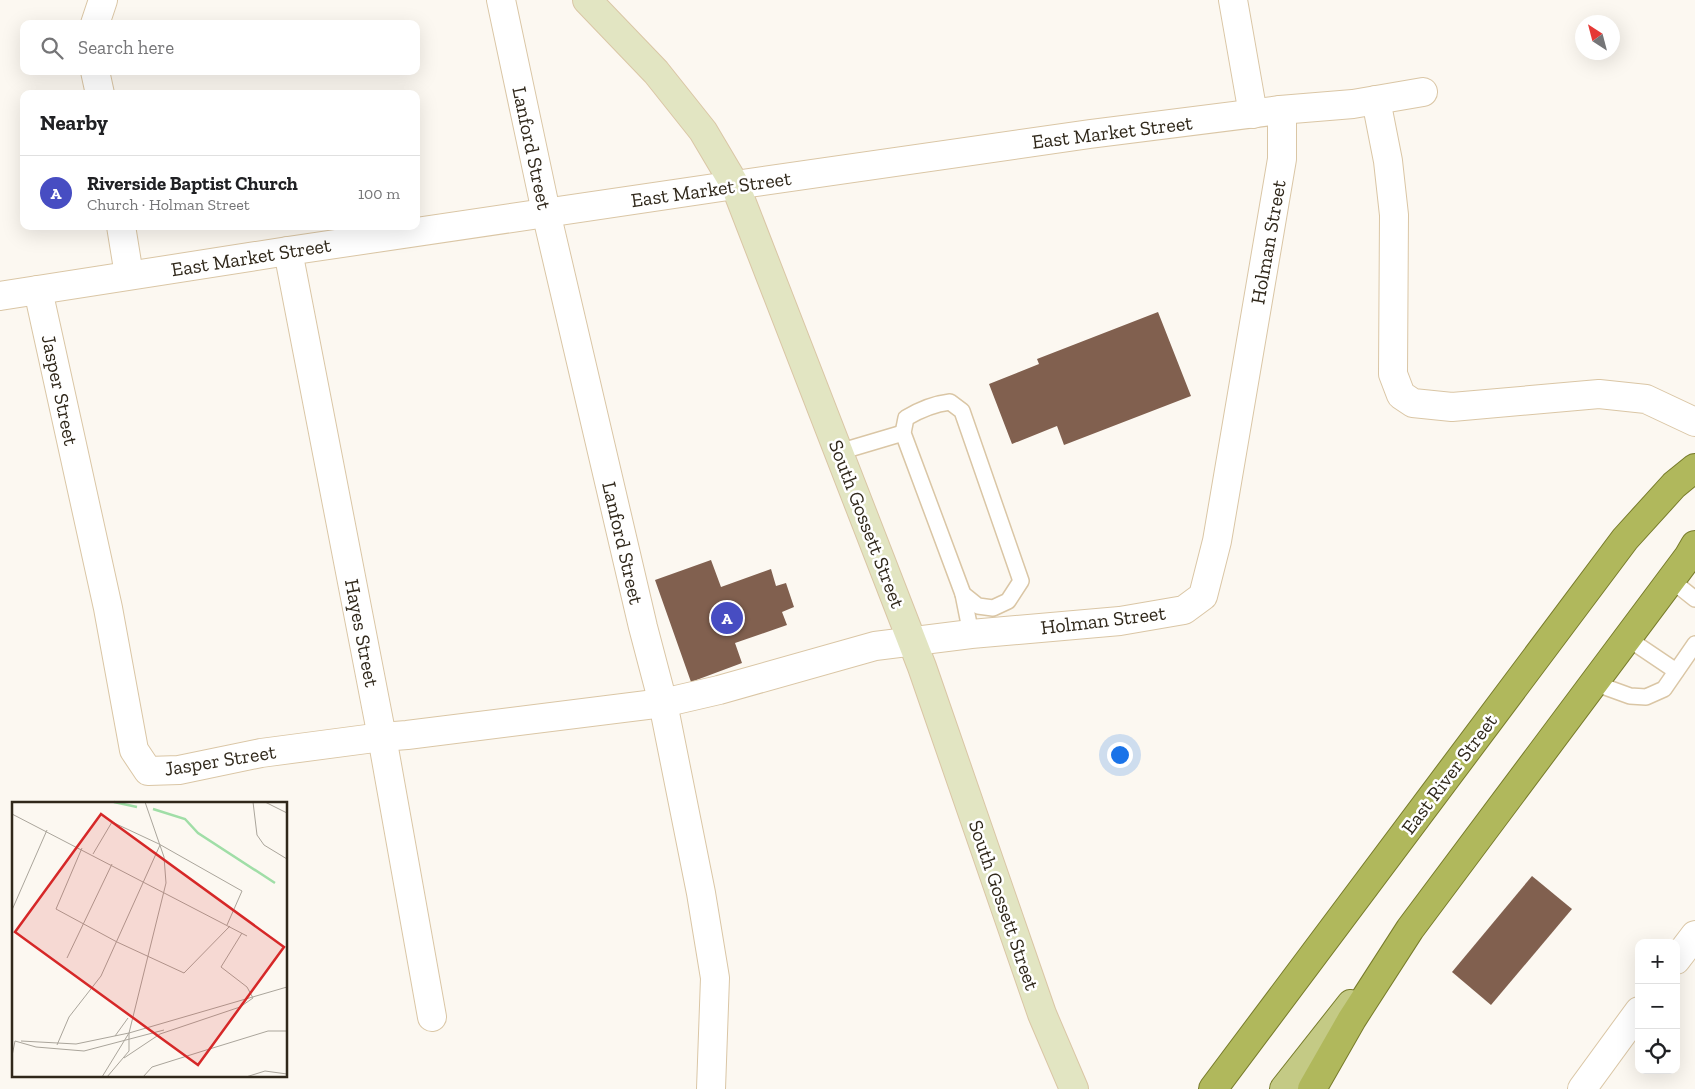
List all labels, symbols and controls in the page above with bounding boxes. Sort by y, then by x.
north arrow [1575,15,1620,60]
search box [20,20,420,75]
icon: search [38,34,66,62]
text: Search here [78,36,174,59]
street label: Lanford Street [507,84,557,212]
text: Nearby [40,110,108,135]
street label: East Market Street [1030,110,1194,154]
street label: East Market Street [629,166,793,212]
text: Riverside Baptist Church [87,172,298,195]
street label: Holman Street [1245,177,1291,306]
text: A [51,184,62,203]
text: 100 m [358,184,400,203]
text: Church · Holman Street [87,195,250,214]
street label: East Market Street [169,232,333,281]
street label: Jasper Street [37,332,84,448]
street label: South Gossett Street [824,437,910,612]
street label: Lanford Street [597,479,649,607]
street label: Hayes Street [340,577,384,690]
pin: A [711,599,743,637]
street label: Holman Street [1039,600,1167,640]
street label: East River Street [1396,709,1502,839]
street label: Jasper Street [162,739,278,781]
your location [1107,742,1133,768]
inset map [12,802,288,1076]
street label: South Gossett Street [964,817,1045,994]
map controls [1635,939,1680,1074]
button: + [1635,939,1680,984]
button: − [1635,984,1680,1029]
button: locate [1635,1029,1680,1074]

